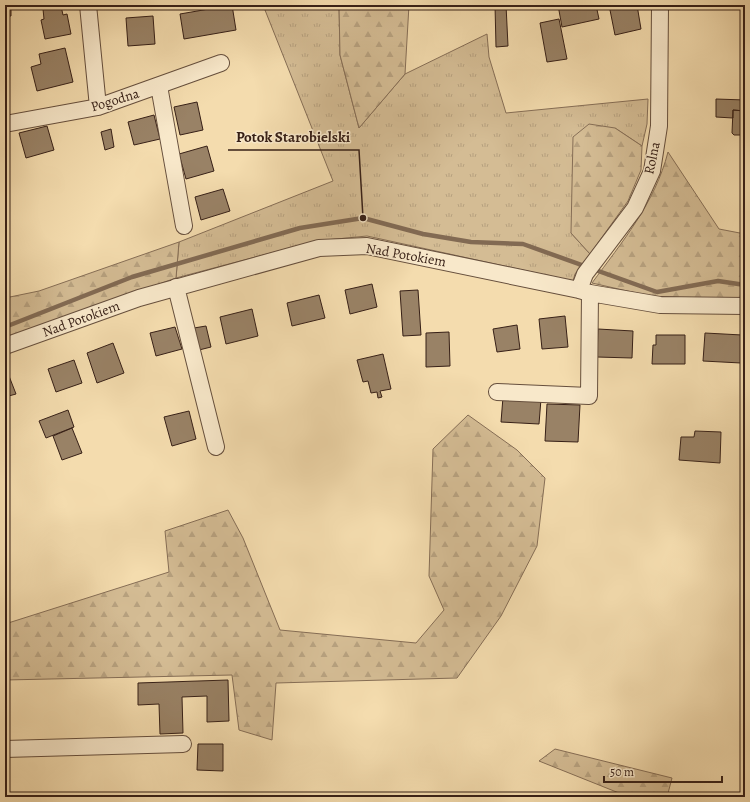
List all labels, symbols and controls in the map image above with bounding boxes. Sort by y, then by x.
street label: Pogodna [88,84,142,116]
callout: Potok Starobielski [228,123,359,150]
text: Potok Starobielski [236,127,351,147]
street label: Rolna [639,140,665,176]
street label: Nad Potokiem [364,239,448,271]
street label: Nad Potokiem [40,296,123,342]
scale bar [604,758,722,784]
text: 50 m [610,764,634,780]

